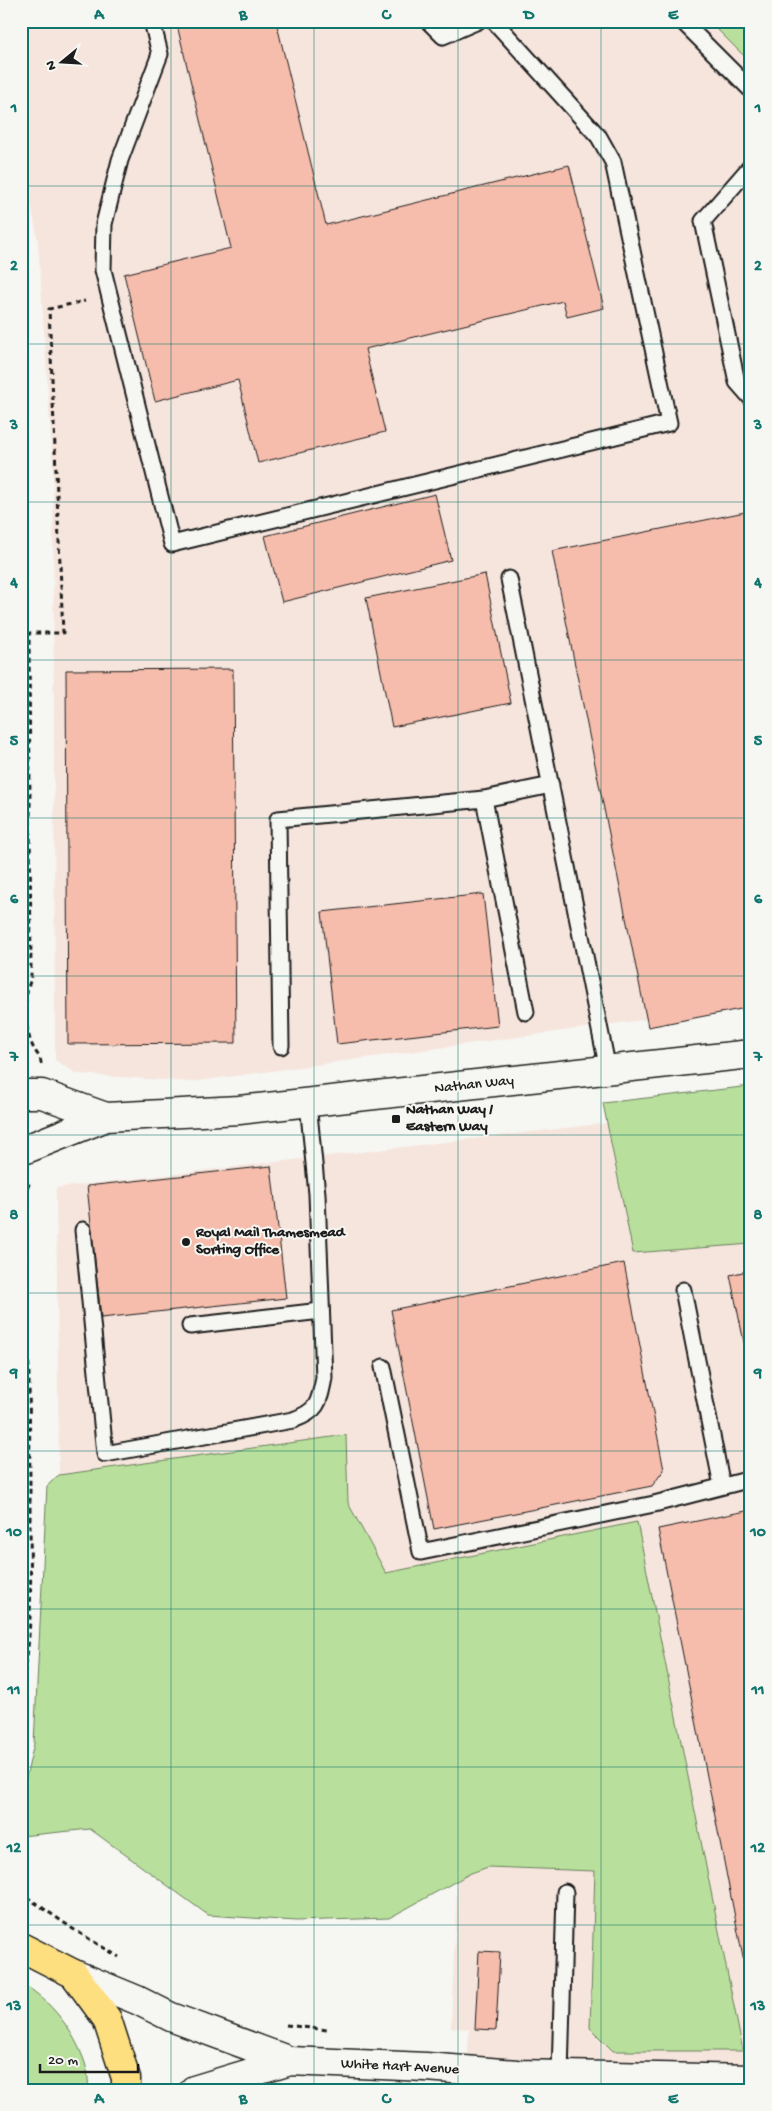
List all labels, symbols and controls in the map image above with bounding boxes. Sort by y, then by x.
text: A [93,7,105,26]
text: B [238,7,248,26]
text: C [381,7,392,26]
text: D [522,7,535,26]
text: E [668,7,679,26]
north arrow [38,38,88,88]
text: N [43,58,62,72]
text: 1 [10,100,17,119]
text: 1 [754,100,761,119]
text: 2 [10,258,18,277]
text: 2 [754,258,762,277]
text: 3 [9,417,18,436]
text: 3 [753,417,762,436]
text: 4 [9,575,18,594]
text: 4 [753,575,762,594]
text: 5 [10,733,19,752]
text: 5 [754,733,763,752]
text: 6 [10,891,19,910]
text: 6 [754,891,763,910]
text: 7 [9,1049,19,1068]
text: 7 [753,1049,763,1068]
street label: Nathan Way [433,1072,515,1098]
place label: Nathan Way / Eastern Way [406,1101,493,1136]
marker: Nathan Way / Eastern Way [390,1113,402,1125]
text: 8 [10,1207,19,1226]
text: 8 [754,1207,763,1226]
place label: Royal Mail Thamesmead Sorting Office [195,1224,347,1259]
marker: Royal Mail Thamesmead Sorting Office [180,1236,192,1248]
text: 9 [9,1365,18,1384]
text: 9 [753,1365,762,1384]
text: 10 [5,1524,22,1543]
text: 10 [749,1524,766,1543]
text: 11 [7,1682,20,1701]
text: 11 [751,1682,764,1701]
text: 12 [6,1840,21,1859]
text: 12 [750,1840,765,1859]
text: 13 [6,1998,21,2017]
text: 13 [750,1998,765,2017]
scale bar [40,2041,138,2073]
text: 20 m [48,2052,78,2070]
street label: White Hart Avenue [340,2055,460,2079]
text: A [93,2091,105,2110]
text: B [238,2091,248,2110]
text: C [381,2091,392,2110]
text: D [522,2091,535,2110]
text: E [668,2091,679,2110]

